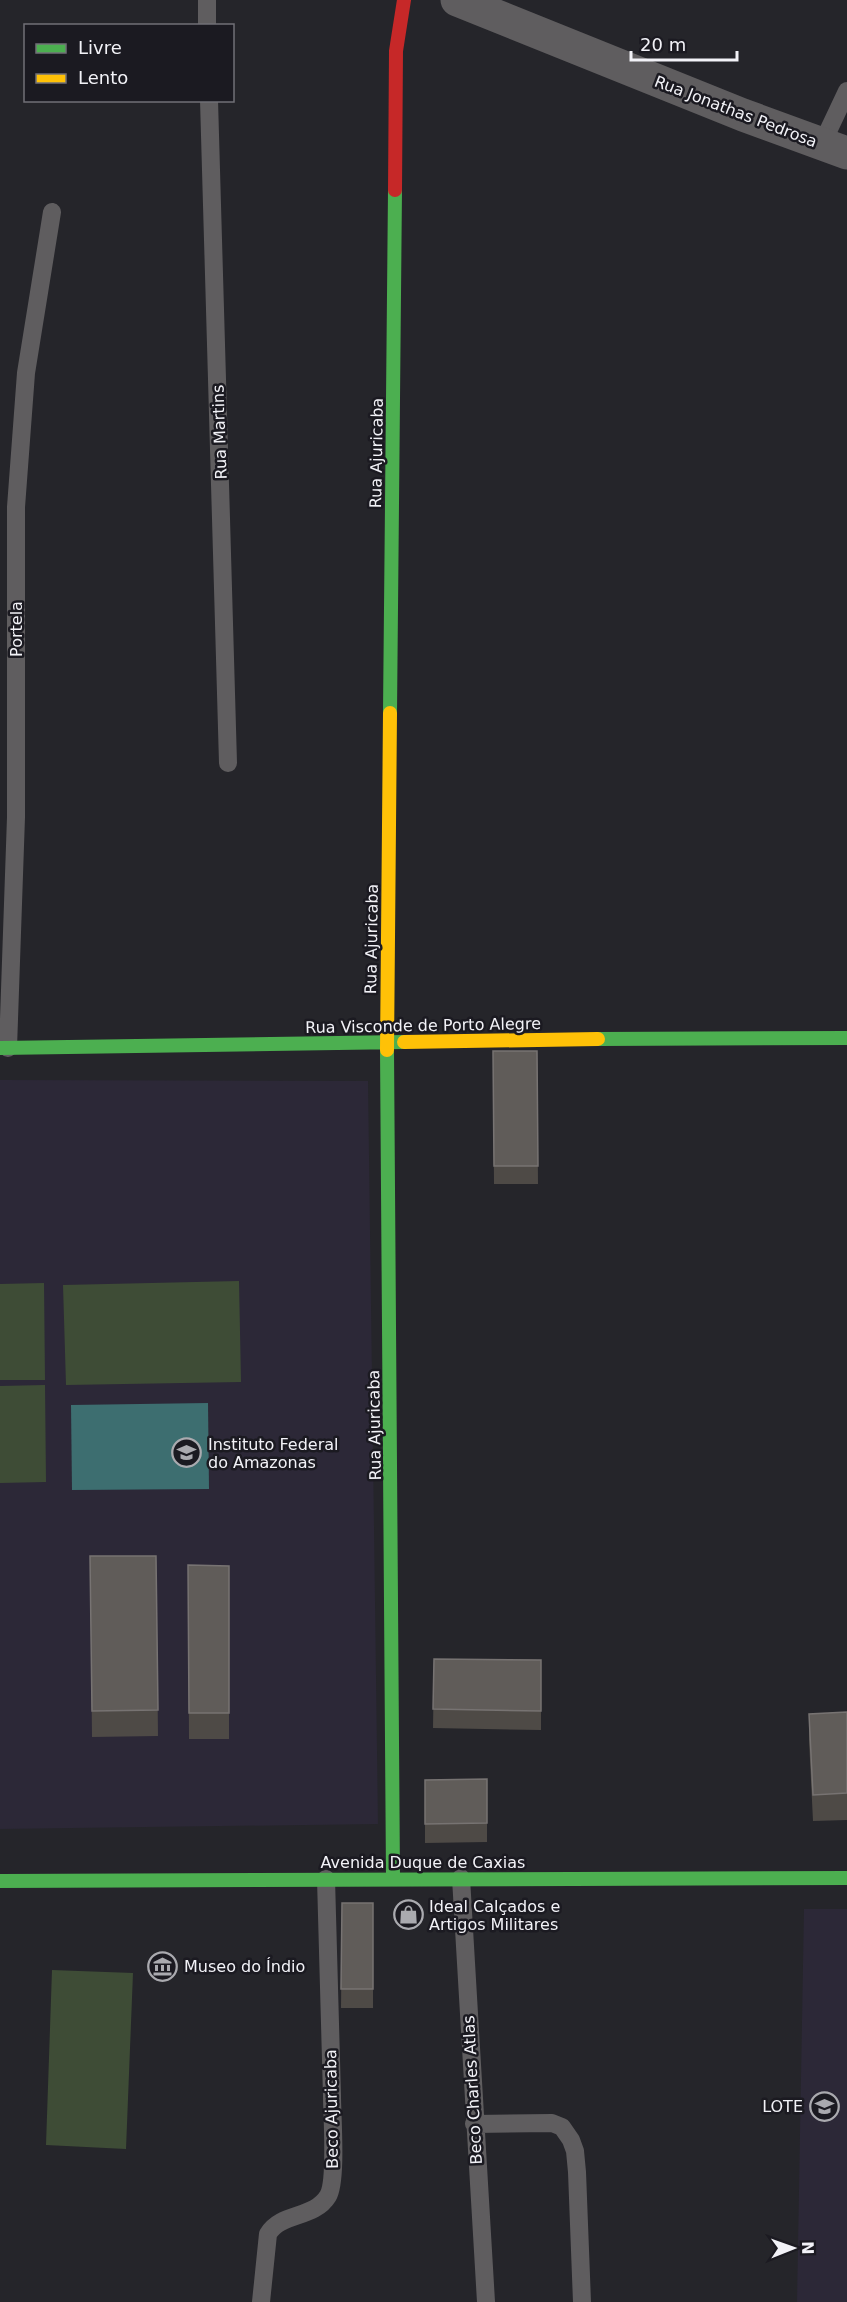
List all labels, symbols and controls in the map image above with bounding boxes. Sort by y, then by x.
legend [24,24,234,102]
scale bar [631,24,738,62]
text: 20 m [640,34,686,55]
text: Livre [78,37,122,58]
text: Lento [78,67,128,88]
street label: Rua Jonathas Pedrosa [652,72,820,151]
street label: Rua Martins [208,384,231,480]
street label: Rua Ajuricaba [366,398,387,508]
street label: Portela [7,601,26,657]
street label: Rua Ajuricaba [361,884,382,994]
street label: Rua Visconde de Porto Alegre [305,1014,541,1037]
street label: Rua Ajuricaba [364,1370,385,1480]
place label: Instituto Federal do Amazonas [208,1435,338,1472]
school or university icon: Instituto Federal do Amazonas [171,1437,203,1469]
street label: Avenida Duque de Caxias [321,1853,525,1872]
place label: Ideal Calçados e Artigos Militares [429,1897,560,1934]
shop icon: Ideal Calçados e Artigos Militares [392,1899,424,1931]
museum icon: Museo do Índio [147,1950,179,1982]
place label: Museo do Índio [184,1957,305,1976]
street label: Beco Charles Atlas [459,2015,486,2165]
street label: Beco Ajuricaba [321,2049,342,2169]
school or university icon: LOTE [808,2090,840,2122]
place label: LOTE [762,2097,803,2116]
north arrow [763,2218,823,2278]
text: N [798,2241,817,2255]

